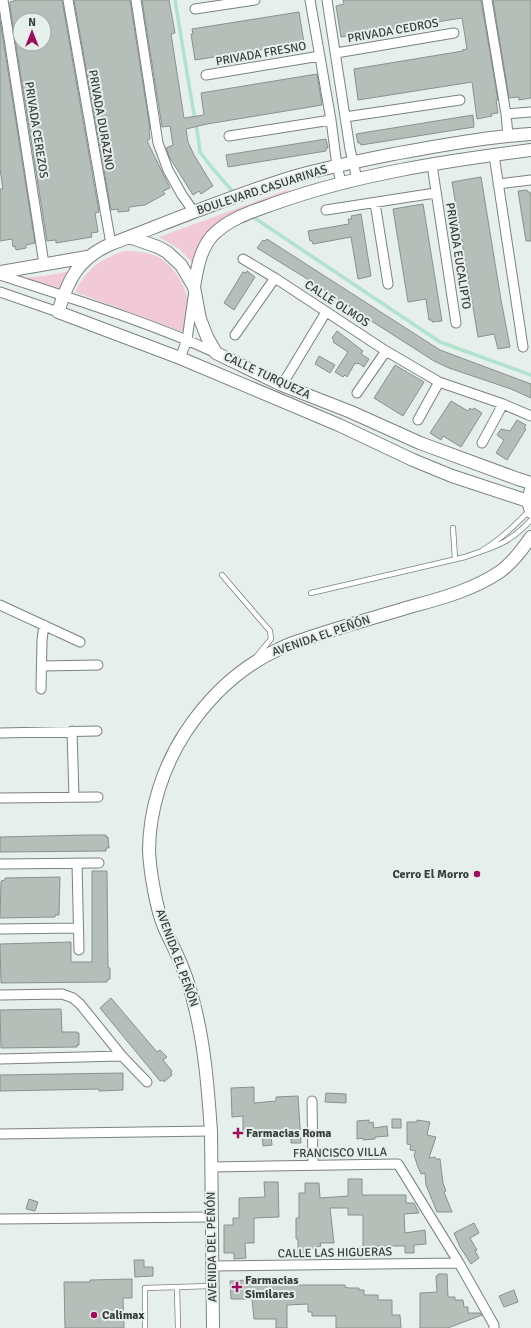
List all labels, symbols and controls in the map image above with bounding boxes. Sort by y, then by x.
north arrow [12,12,52,52]
text: N [28,16,36,29]
street label: PRIVADA CEDROS [346,16,440,46]
street label: PRIVADA FRESNO [215,39,308,69]
street label: PRIVADA DURAZNO [85,69,117,172]
street label: PRIVADA CEREZOS [21,81,51,180]
street label: BOULEVARD CASUARINAS [195,162,330,218]
street label: PRIVADA EUCALIPTO [442,201,474,311]
street label: CALLE OLMOS [302,277,373,331]
street label: CALLE TURQUEZA [221,349,313,403]
street label: AVENIDA EL PEÑÓN [270,612,372,660]
place label: Cerro El Morro [392,867,469,882]
marker: Cerro El Morro [472,869,482,879]
street label: AVENIDA EL PEÑÓN [152,907,202,1009]
place label: Farmacias Roma [246,1126,332,1141]
marker: Farmacias Roma [233,1128,243,1138]
street label: FRANCISCO VILLA [293,1145,388,1161]
street label: AVENIDA DEL PEÑÓN [204,1191,220,1303]
street label: CALLE LAS HIGUERAS [278,1244,393,1261]
place label: Farmacias Similares [245,1273,299,1302]
marker: Farmacias Similares [232,1282,242,1292]
place label: Calimax [102,1308,144,1323]
marker: Calimax [89,1310,99,1320]

